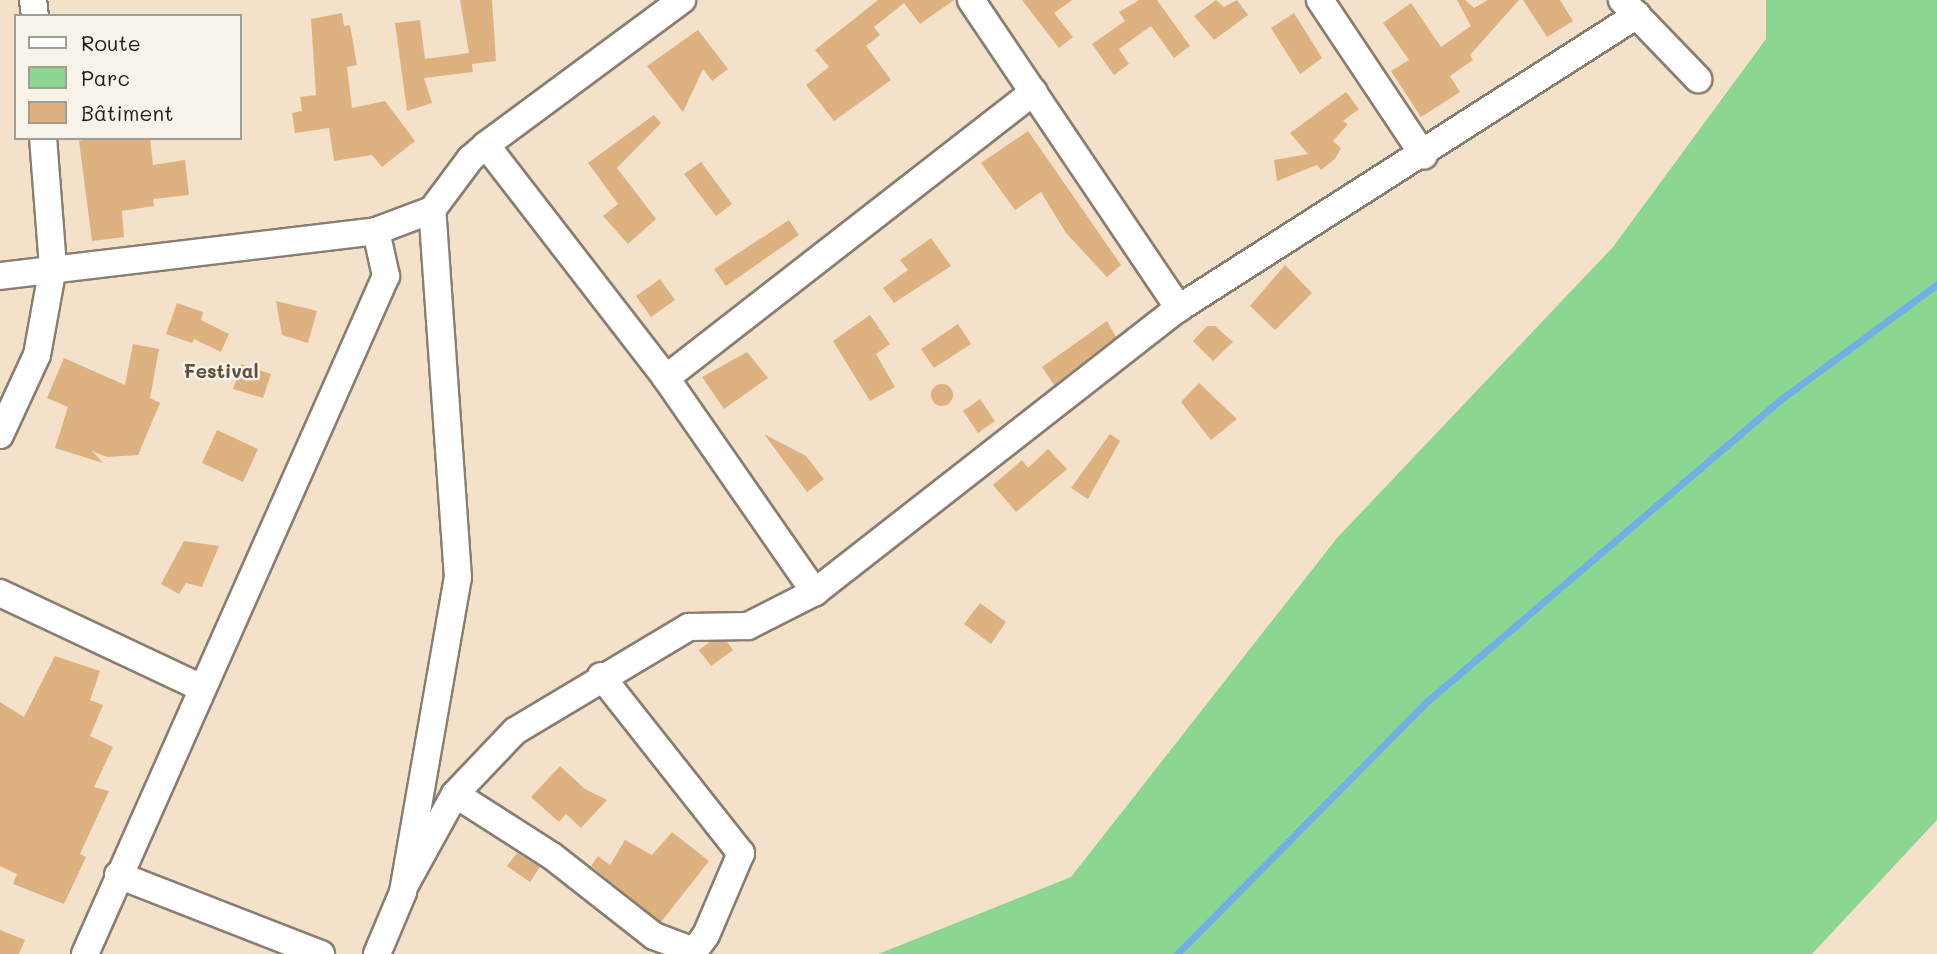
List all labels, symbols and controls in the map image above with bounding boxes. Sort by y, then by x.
legend [14,14,242,140]
text: Route [81,29,141,56]
text: Parc [81,64,130,91]
text: Bâtiment [81,99,173,126]
district label: Festival [183,360,259,382]

